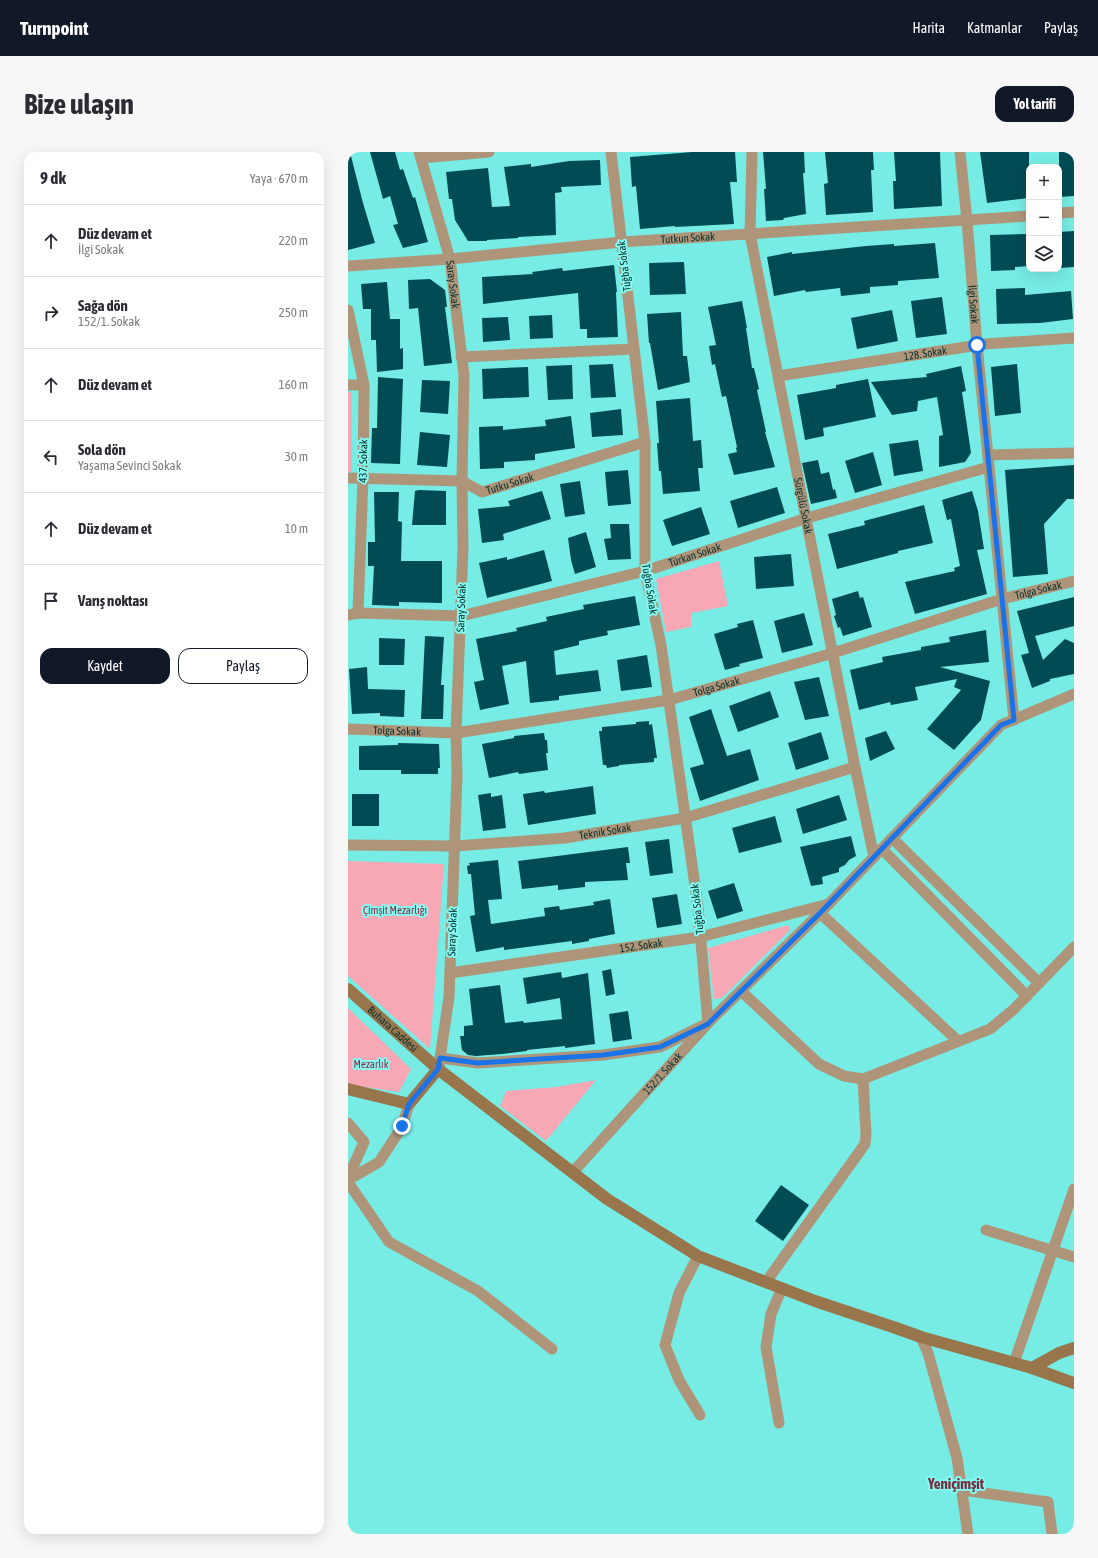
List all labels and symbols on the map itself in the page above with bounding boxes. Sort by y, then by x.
street label: Tutkun Sokak [660,230,715,246]
street label: Tuğba Sokak [615,240,633,292]
street label: Saray Sokak [444,260,462,309]
street label: İlgi Sokak [966,284,981,324]
route start [968,336,986,354]
street label: 128. Sokak [903,344,948,362]
street label: 437. Sokak [357,439,369,483]
street label: Tutku Sokak [485,470,535,496]
street label: Sürgülü Sokak [792,476,815,535]
street label: Türkan Sokak [667,541,723,569]
street label: Tuğba Sokak [640,563,660,615]
street label: Tolga Sokak [1014,578,1063,602]
street label: Saray Sokak [454,583,468,632]
street label: Tolga Sokak [692,674,741,699]
street label: Tolga Sokak [373,724,421,738]
street label: Teknik Sokak [578,821,632,842]
street label: Tuğba Sokak [688,883,706,935]
park label: Çimşit Mezarlığı [363,904,427,916]
street label: Saray Sokak [445,907,459,956]
street label: 152. Sokak [619,936,664,955]
street label: Buhara Caddesi [365,1004,420,1054]
street label: 152/1. Sokak [640,1050,684,1097]
park label: Mezarlık [354,1058,389,1070]
route end [393,1117,411,1135]
district label: Yeniçimşit [927,1475,985,1492]

